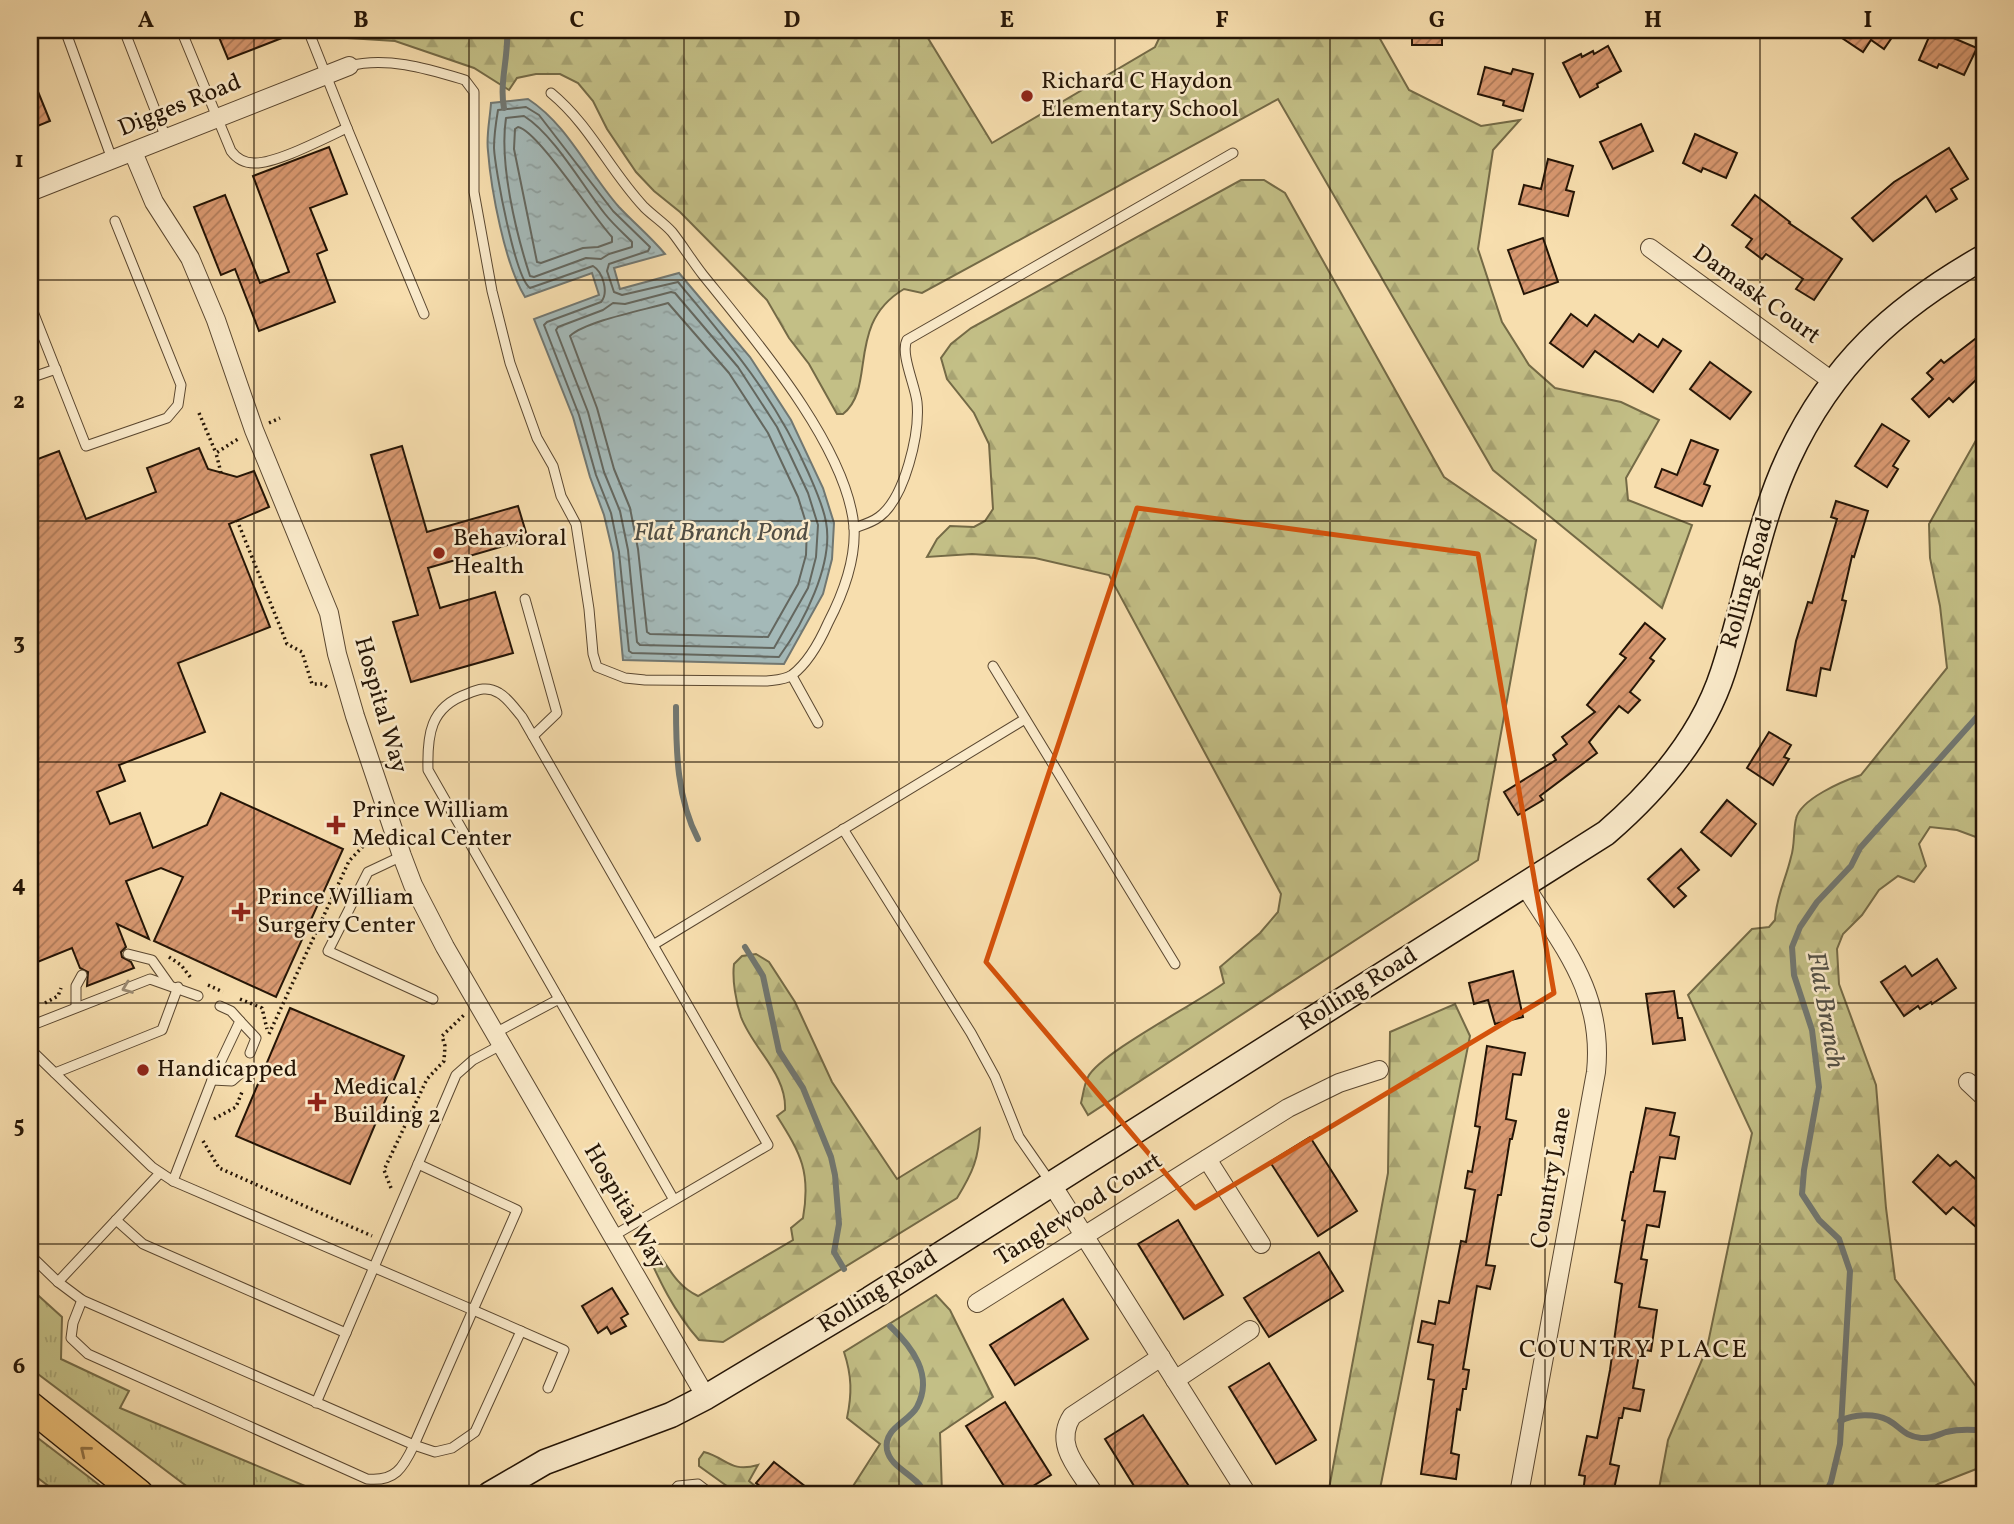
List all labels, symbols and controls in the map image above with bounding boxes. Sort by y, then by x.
text: A [138,5,154,37]
text: B [353,5,369,37]
text: C [570,5,584,37]
text: D [784,5,801,37]
text: E [1000,5,1014,37]
text: F [1215,5,1229,37]
text: G [1429,5,1445,37]
text: H [1644,5,1662,37]
text: I [1864,5,1872,37]
place label: Richard C Haydon Elementary School [1041,65,1239,127]
street label: Digges Road [113,66,247,146]
marker: Richard C Haydon Elementary School [1019,88,1035,104]
text: 1 [14,145,24,177]
street label: Damask Court [1685,237,1827,353]
text: 2 [13,386,25,418]
street label: Rolling Road [1713,513,1783,653]
water label: Flat Branch Pond [633,515,809,551]
place label: Behavioral Health [453,522,567,584]
marker: Behavioral Health [431,545,447,561]
text: 3 [13,627,25,659]
street label: Hospital Way [344,633,416,777]
place label: Prince William Medical Center [352,794,512,856]
marker: Prince William Medical Center [326,815,346,835]
text: 4 [12,869,26,901]
place label: Prince William Surgery Center [257,881,416,943]
marker: Prince William Surgery Center [231,902,251,922]
street label: Rolling Road [1291,940,1425,1040]
water label: Flat Branch [1797,949,1853,1071]
one-way arrow [121,980,133,994]
place label: Handicapped [157,1053,297,1087]
marker: Handicapped [135,1062,151,1078]
place label: Medical Building 2 [333,1071,441,1133]
marker: Medical Building 2 [307,1092,327,1112]
street label: Country Lane [1523,1105,1581,1251]
text: 5 [13,1110,25,1142]
street label: Hospital Way [574,1138,674,1276]
street label: Tanglewood Court [989,1145,1169,1275]
street label: Rolling Road [811,1242,945,1342]
district label: COUNTRY PLACE [1519,1332,1749,1368]
text: 6 [13,1351,25,1383]
one-way arrow [81,1447,93,1460]

